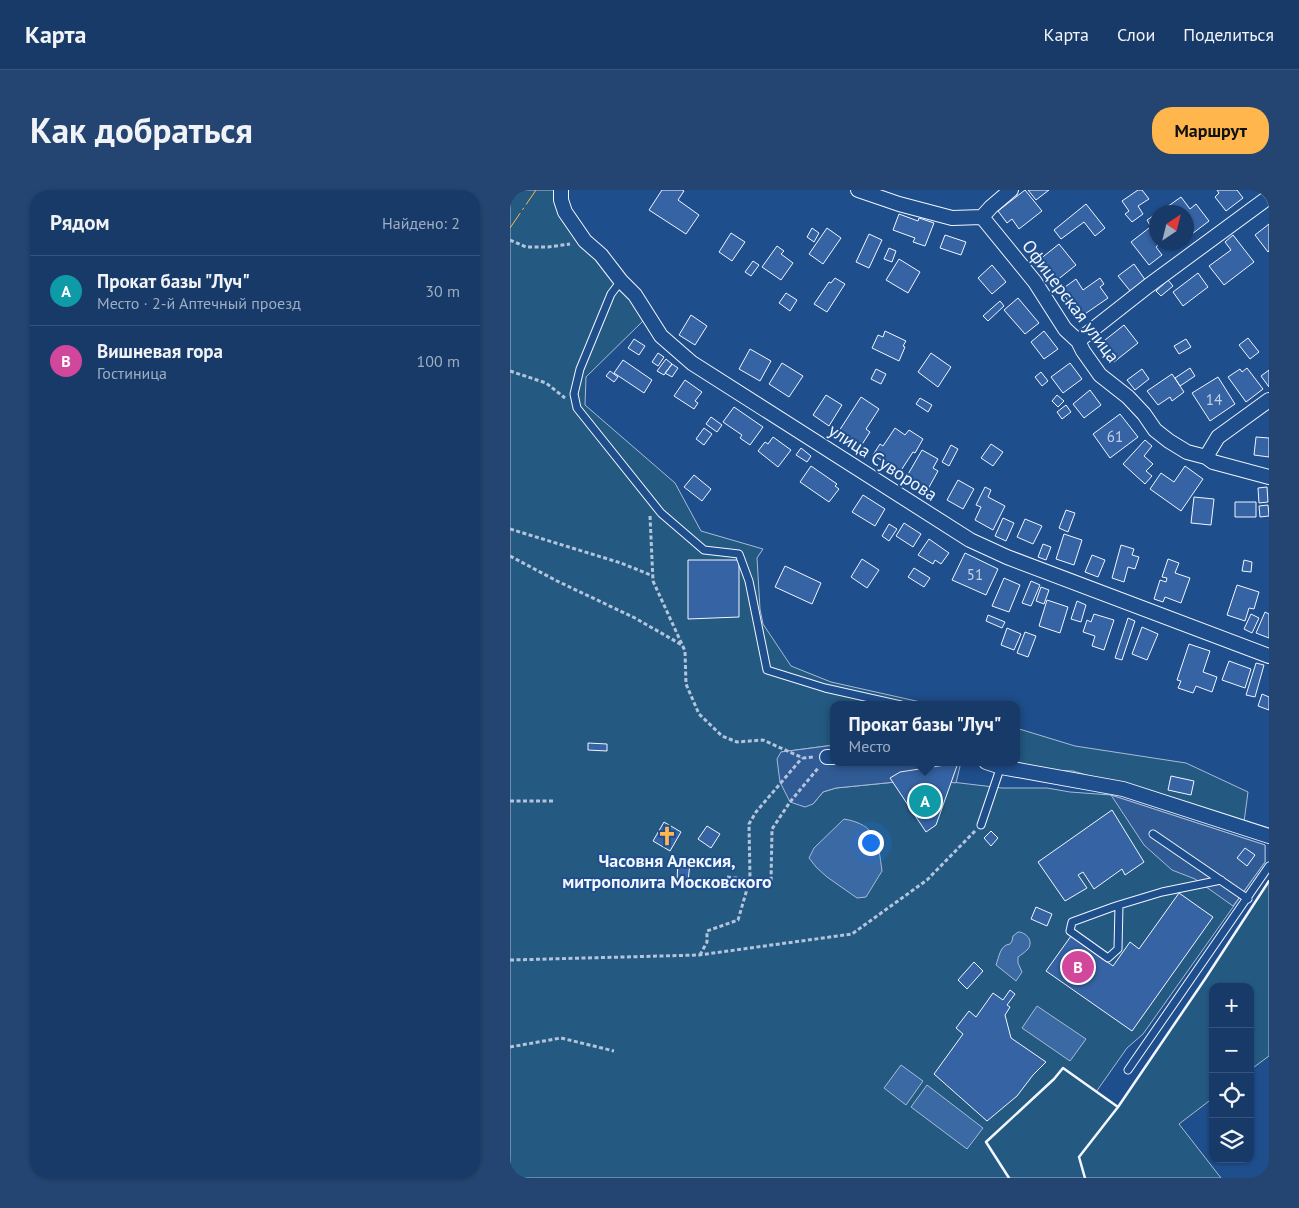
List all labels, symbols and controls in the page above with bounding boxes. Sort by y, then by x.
text: Карта [25,19,87,50]
text: Карта [1044,23,1089,46]
text: Слои [1117,23,1155,46]
text: Поделиться [1183,23,1274,46]
text: Как добраться [30,107,253,153]
button: Маршрут [1152,107,1269,154]
north arrow [1149,205,1194,250]
text: Рядом [50,209,109,236]
text: Найдено: 2 [382,213,460,233]
street label: Офицерская улица [1017,235,1125,367]
text: Прокат базы "Луч" [97,269,250,293]
text: A [61,281,71,301]
text: 30 m [425,281,460,301]
text: Место · 2-й Аптечный проезд [97,293,301,313]
text: Вишневая гора [97,339,223,363]
text: B [61,351,71,371]
text: 100 m [417,351,460,371]
text: Гостиница [97,363,167,383]
house number: 14 [1206,390,1222,409]
street label: улица Суворова [824,418,942,506]
house number: 61 [1107,427,1123,446]
house number: 51 [967,565,983,584]
popup [830,701,1020,766]
text: Прокат базы "Луч" [849,712,1001,736]
text: Место [849,736,891,756]
pin: A [909,782,941,820]
church icon: Часовня Алексия, митрополита Московского [656,825,678,847]
your location [858,830,884,856]
place label: Часовня Алексия, митрополита Московского [562,849,772,893]
pin: B [1062,948,1094,986]
map controls [1209,983,1254,1163]
button: + [1209,983,1254,1028]
button: − [1209,1028,1254,1073]
button: locate [1209,1073,1254,1118]
button: layers [1209,1118,1254,1163]

